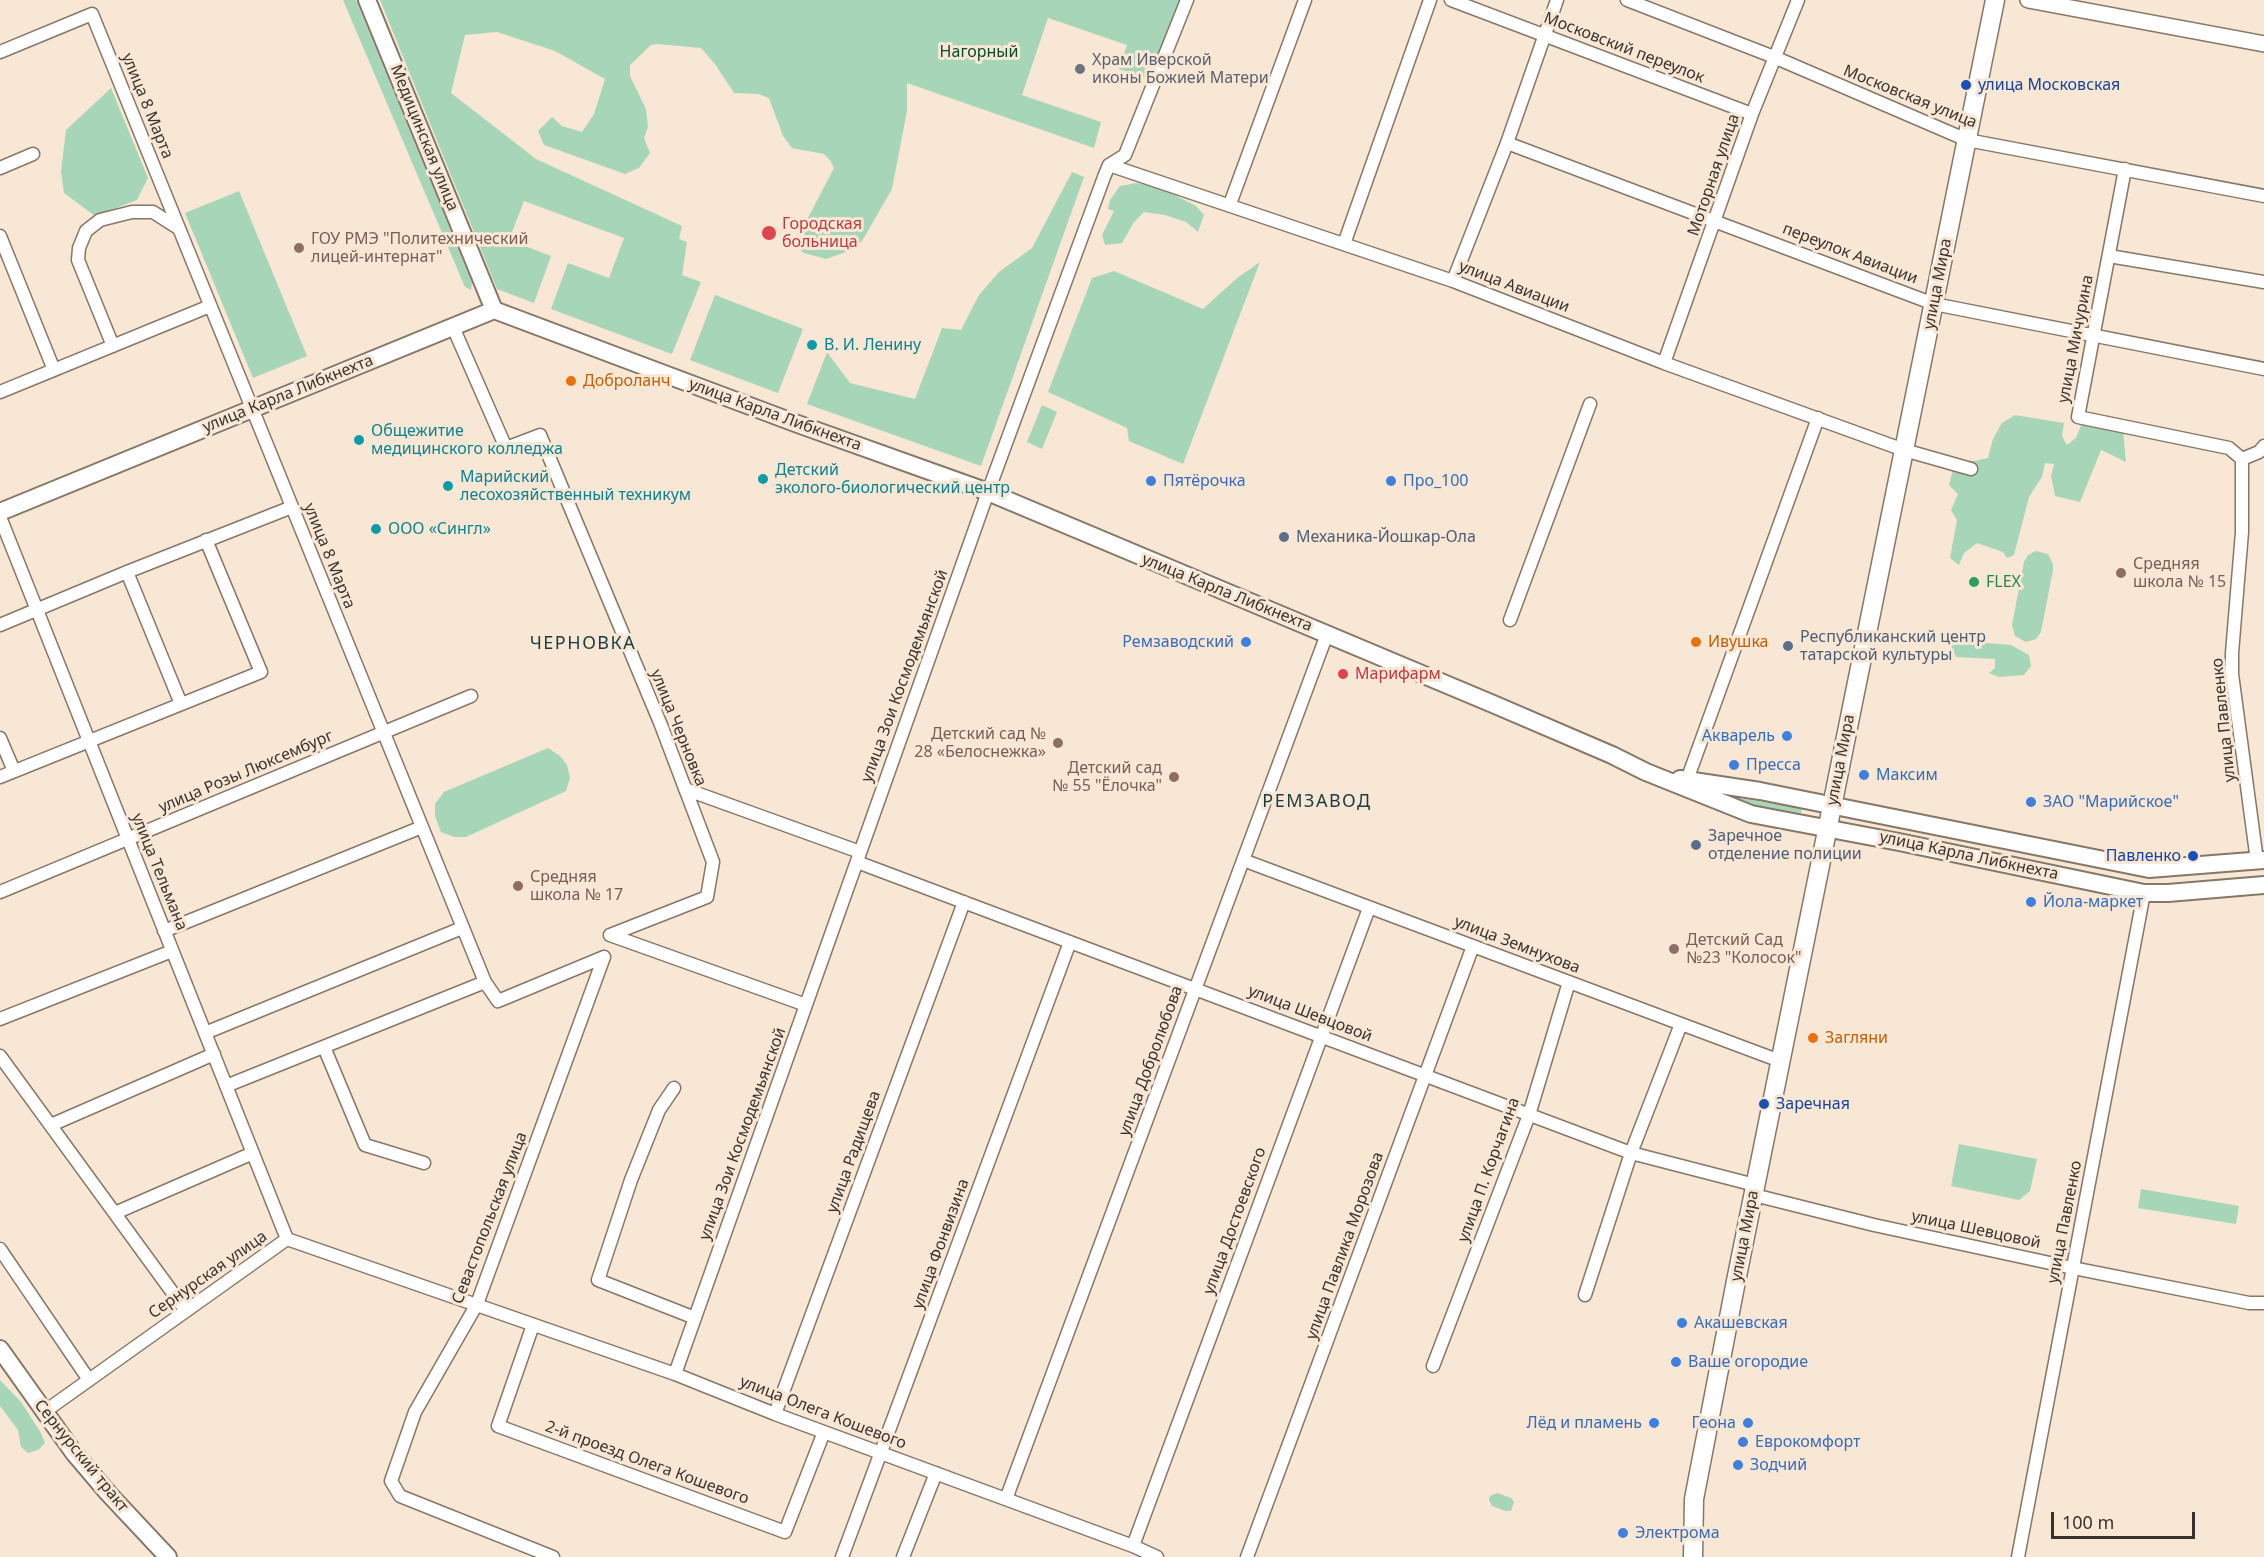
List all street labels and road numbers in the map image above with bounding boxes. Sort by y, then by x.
street label: Московский переулок [1541,9,1707,87]
street label: улица 8 Марта [117,50,177,162]
street label: Московская улица [1840,61,1980,133]
street label: Медицинская улица [386,62,462,214]
street label: Моторная улица [1684,111,1744,239]
street label: переулок Авиации [1780,219,1920,289]
street label: улица Мира [1920,237,1956,331]
street label: улица Авиации [1456,257,1572,317]
street label: улица Мичурина [2054,273,2098,405]
street label: улица Карла Либкнехта [200,351,376,437]
street label: улица Карла Либкнехта [686,375,864,455]
street label: улица 8 Марта [299,500,359,612]
street label: улица Карла Либкнехта [1139,550,1315,636]
street label: улица Зои Космодемьянской [858,567,952,785]
street label: улица Павленко [2208,657,2240,783]
street label: улица Черновка [646,667,710,789]
street label: улица Мира [1823,713,1859,807]
street label: улица Розы Люксембург [156,727,336,817]
street label: улица Тельмана [127,811,191,933]
street label: улица Карла Либкнехта [1878,828,2060,884]
street label: улица Земнухова [1451,912,1583,978]
street label: улица Шевцовой [1245,981,1375,1047]
street label: улица Добролюбова [1115,983,1187,1139]
street label: улица Зои Космодемьянской [696,1025,790,1243]
street label: улица Радищева [823,1088,885,1216]
street label: улица П. Корчагина [1454,1095,1524,1245]
street label: Севастопольская улица [448,1129,532,1307]
street label: улица Достоевского [1199,1145,1271,1297]
street label: улица Павлика Морозова [1302,1150,1388,1342]
street label: улица Павленко [2044,1159,2086,1285]
street label: улица Фонвизина [908,1176,974,1312]
street label: улица Мира [1727,1189,1763,1283]
street label: улица Шевцовой [1910,1207,2042,1253]
street label: Сернурская улица [145,1227,271,1323]
street label: улица Олега Кошевого [737,1372,909,1454]
street label: Сернурский тракт [30,1396,132,1516]
street label: 2-й проезд Олега Кошевого [543,1417,751,1509]

